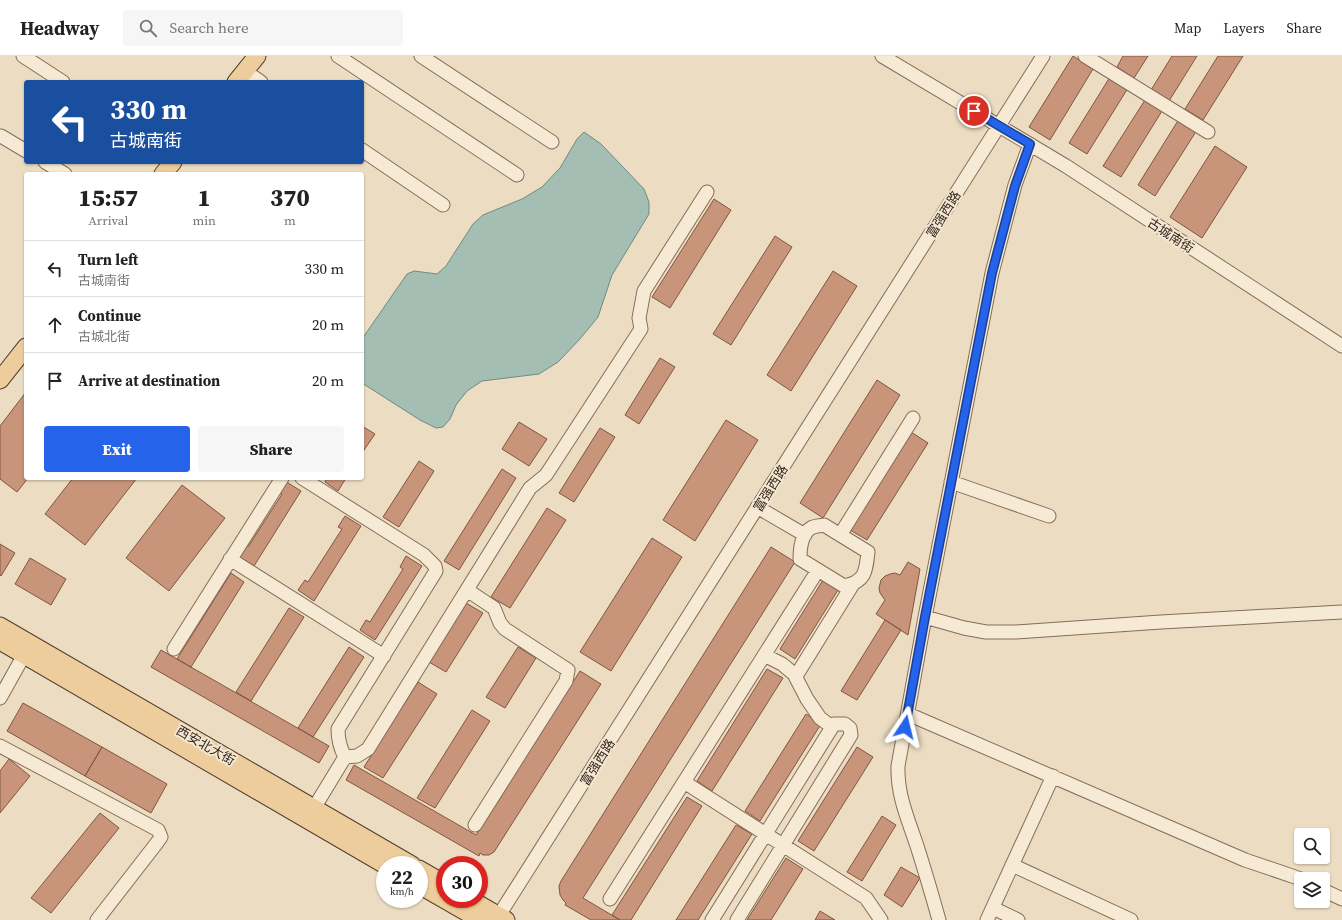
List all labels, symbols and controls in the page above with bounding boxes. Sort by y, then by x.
search box [123,10,403,46]
text: Headway [20,15,99,41]
icon: search [137,17,159,39]
text: Search here [169,17,249,38]
text: Map [1174,18,1201,38]
text: Layers [1223,18,1265,38]
text: Share [1287,18,1322,38]
text: 330 m [110,90,187,128]
pin [957,94,991,128]
icon: left [44,96,96,148]
icon: arrive [963,100,985,122]
text: 古城南街 [110,128,182,153]
text: 15:57 [78,181,138,214]
text: 1 [198,181,211,214]
text: 370 [270,181,310,214]
street label: 富强西路 [922,188,964,241]
text: Arrival [88,212,128,229]
text: min [192,212,216,229]
text: m [284,212,296,229]
street label: 古城南街 [1144,214,1197,257]
text: Turn left [78,249,138,270]
icon: left [44,258,66,280]
text: 330 m [304,258,344,279]
text: 古城南街 [78,272,130,289]
text: Continue [78,305,141,326]
icon: ahead [44,314,66,336]
text: 20 m [312,314,344,335]
text: 古城北街 [78,328,130,345]
icon: arrive [44,370,66,392]
text: Arrive at destination [78,370,220,391]
text: 20 m [312,370,344,391]
button: Exit [44,426,190,472]
button: Share [198,426,344,472]
street label: 富强西路 [749,462,791,515]
position arrow [884,706,926,748]
street label: 西安北大街 [173,722,238,769]
street label: 富强西路 [576,736,618,789]
map controls [1294,828,1330,908]
button: search [1294,828,1330,864]
speed limit sign: 30 [436,856,488,908]
text: 22 [391,863,413,891]
button: layers [1294,872,1330,908]
text: km/h [390,885,414,898]

